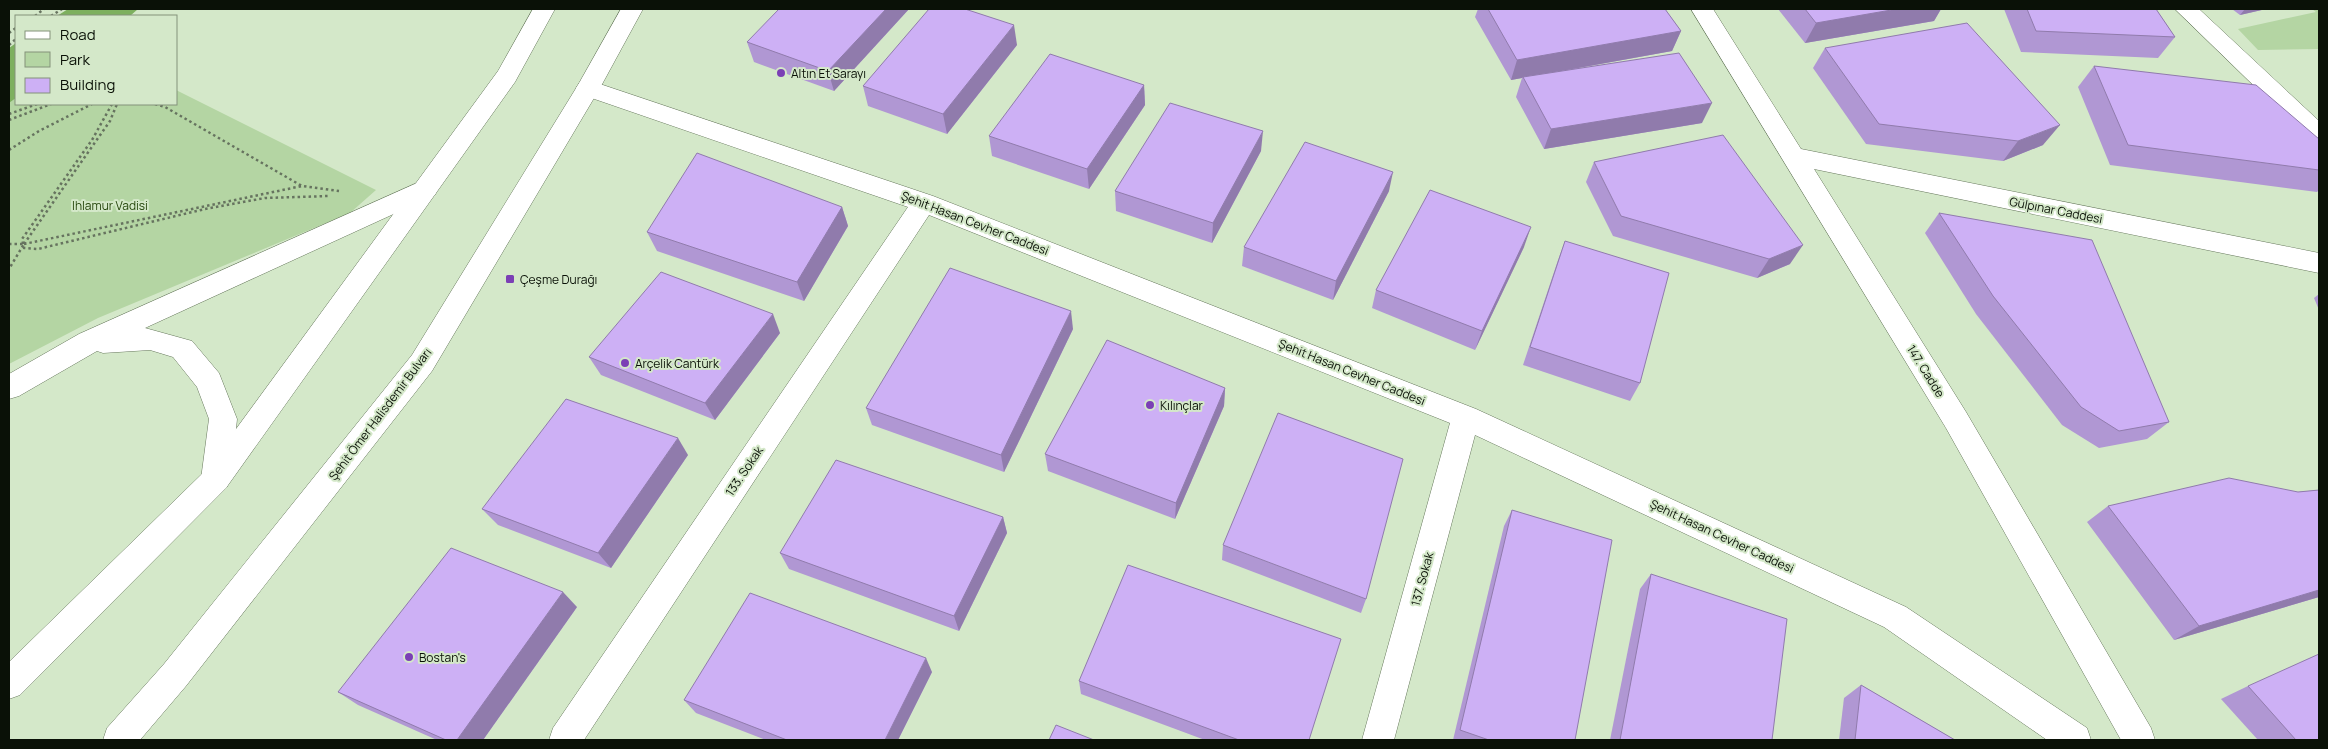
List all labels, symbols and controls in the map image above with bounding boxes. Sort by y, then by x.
legend [15,15,178,105]
text: Road [60,24,96,45]
text: Park [60,49,90,70]
place label: Altın Et Sarayı [791,65,866,82]
marker: Altın Et Sarayı [775,67,787,79]
text: Building [60,74,115,95]
street label: Şehit Hasan Cevher Caddesi [899,187,1051,259]
street label: Gülpınar Caddesi [2008,193,2104,227]
park label: Ihlamur Vadisi [72,197,148,214]
place label: Çeşme Durağı [520,271,597,288]
marker: Çeşme Durağı [504,273,516,285]
street label: Şehit Hasan Cevher Caddesi [1276,335,1428,409]
street label: 147. Cadde [1903,342,1949,400]
street label: Şehit Ömer Halisdemir Bulvarı [325,344,435,484]
place label: Arçelik Cantürk [635,355,720,372]
marker: Arçelik Cantürk [619,357,631,369]
place label: Kılınçlar [1160,397,1204,414]
marker: Kılınçlar [1144,399,1156,411]
street label: 133. Sokak [721,442,767,499]
street label: Şehit Hasan Cevher Caddesi [1647,495,1797,577]
street label: 137. Sokak [1407,549,1438,608]
place label: Bostan's [419,649,466,666]
marker: Bostan's [403,651,415,663]

